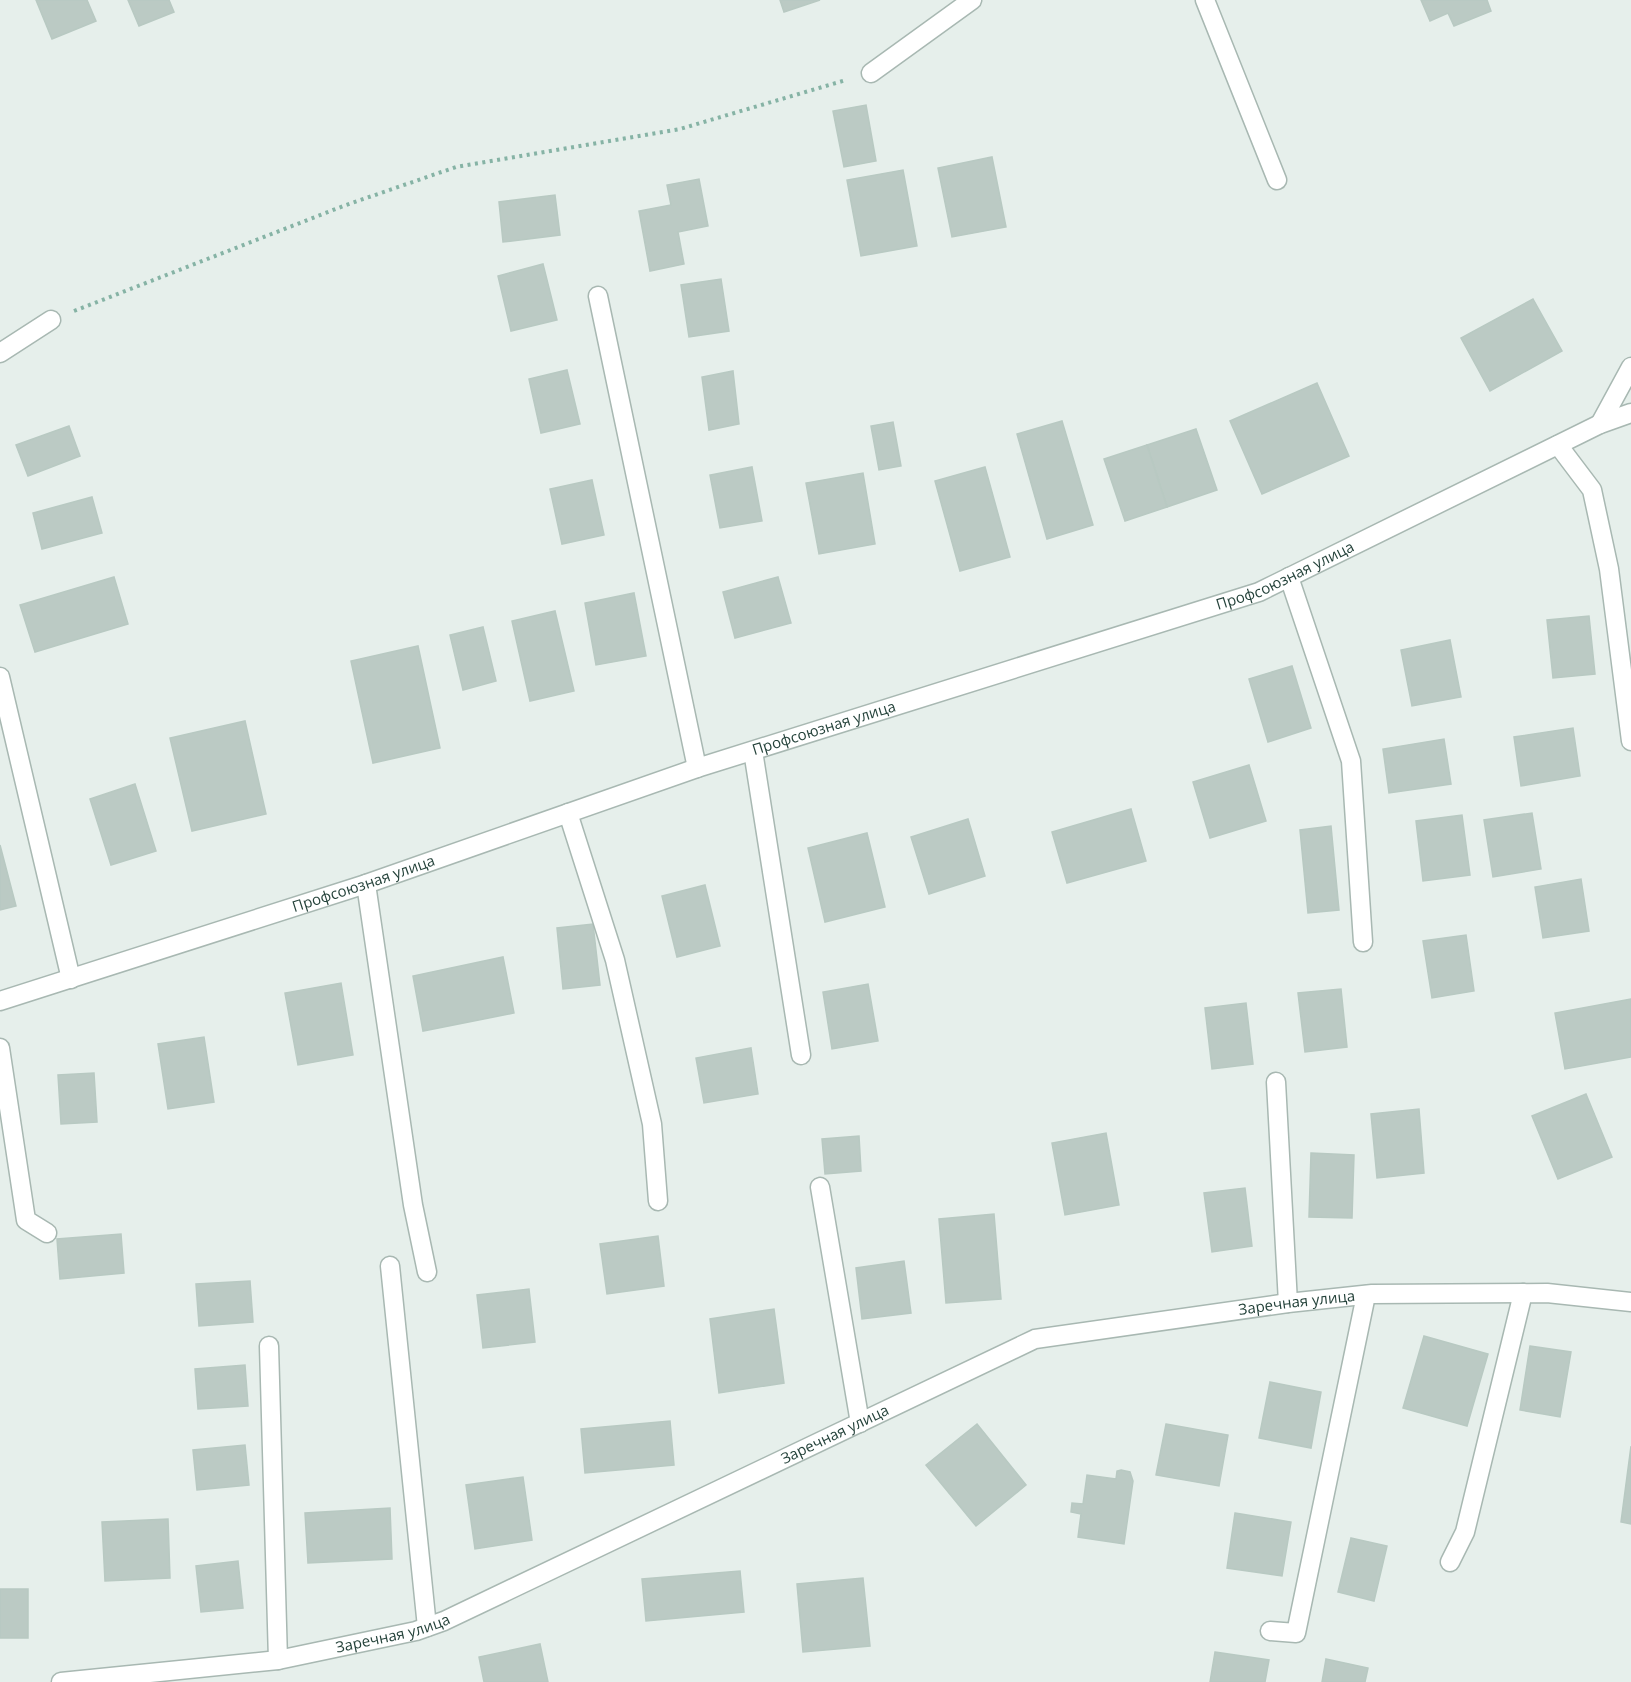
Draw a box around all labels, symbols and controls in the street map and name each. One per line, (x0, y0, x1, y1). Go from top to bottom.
street label: Профсоюзная улица (1213, 536, 1357, 614)
street label: Профсоюзная улица (749, 695, 898, 759)
street label: Профсоюзная улица (289, 850, 437, 916)
street label: Заречная улица (1237, 1285, 1356, 1319)
street label: Заречная улица (777, 1399, 892, 1468)
street label: Заречная улица (334, 1609, 453, 1657)

